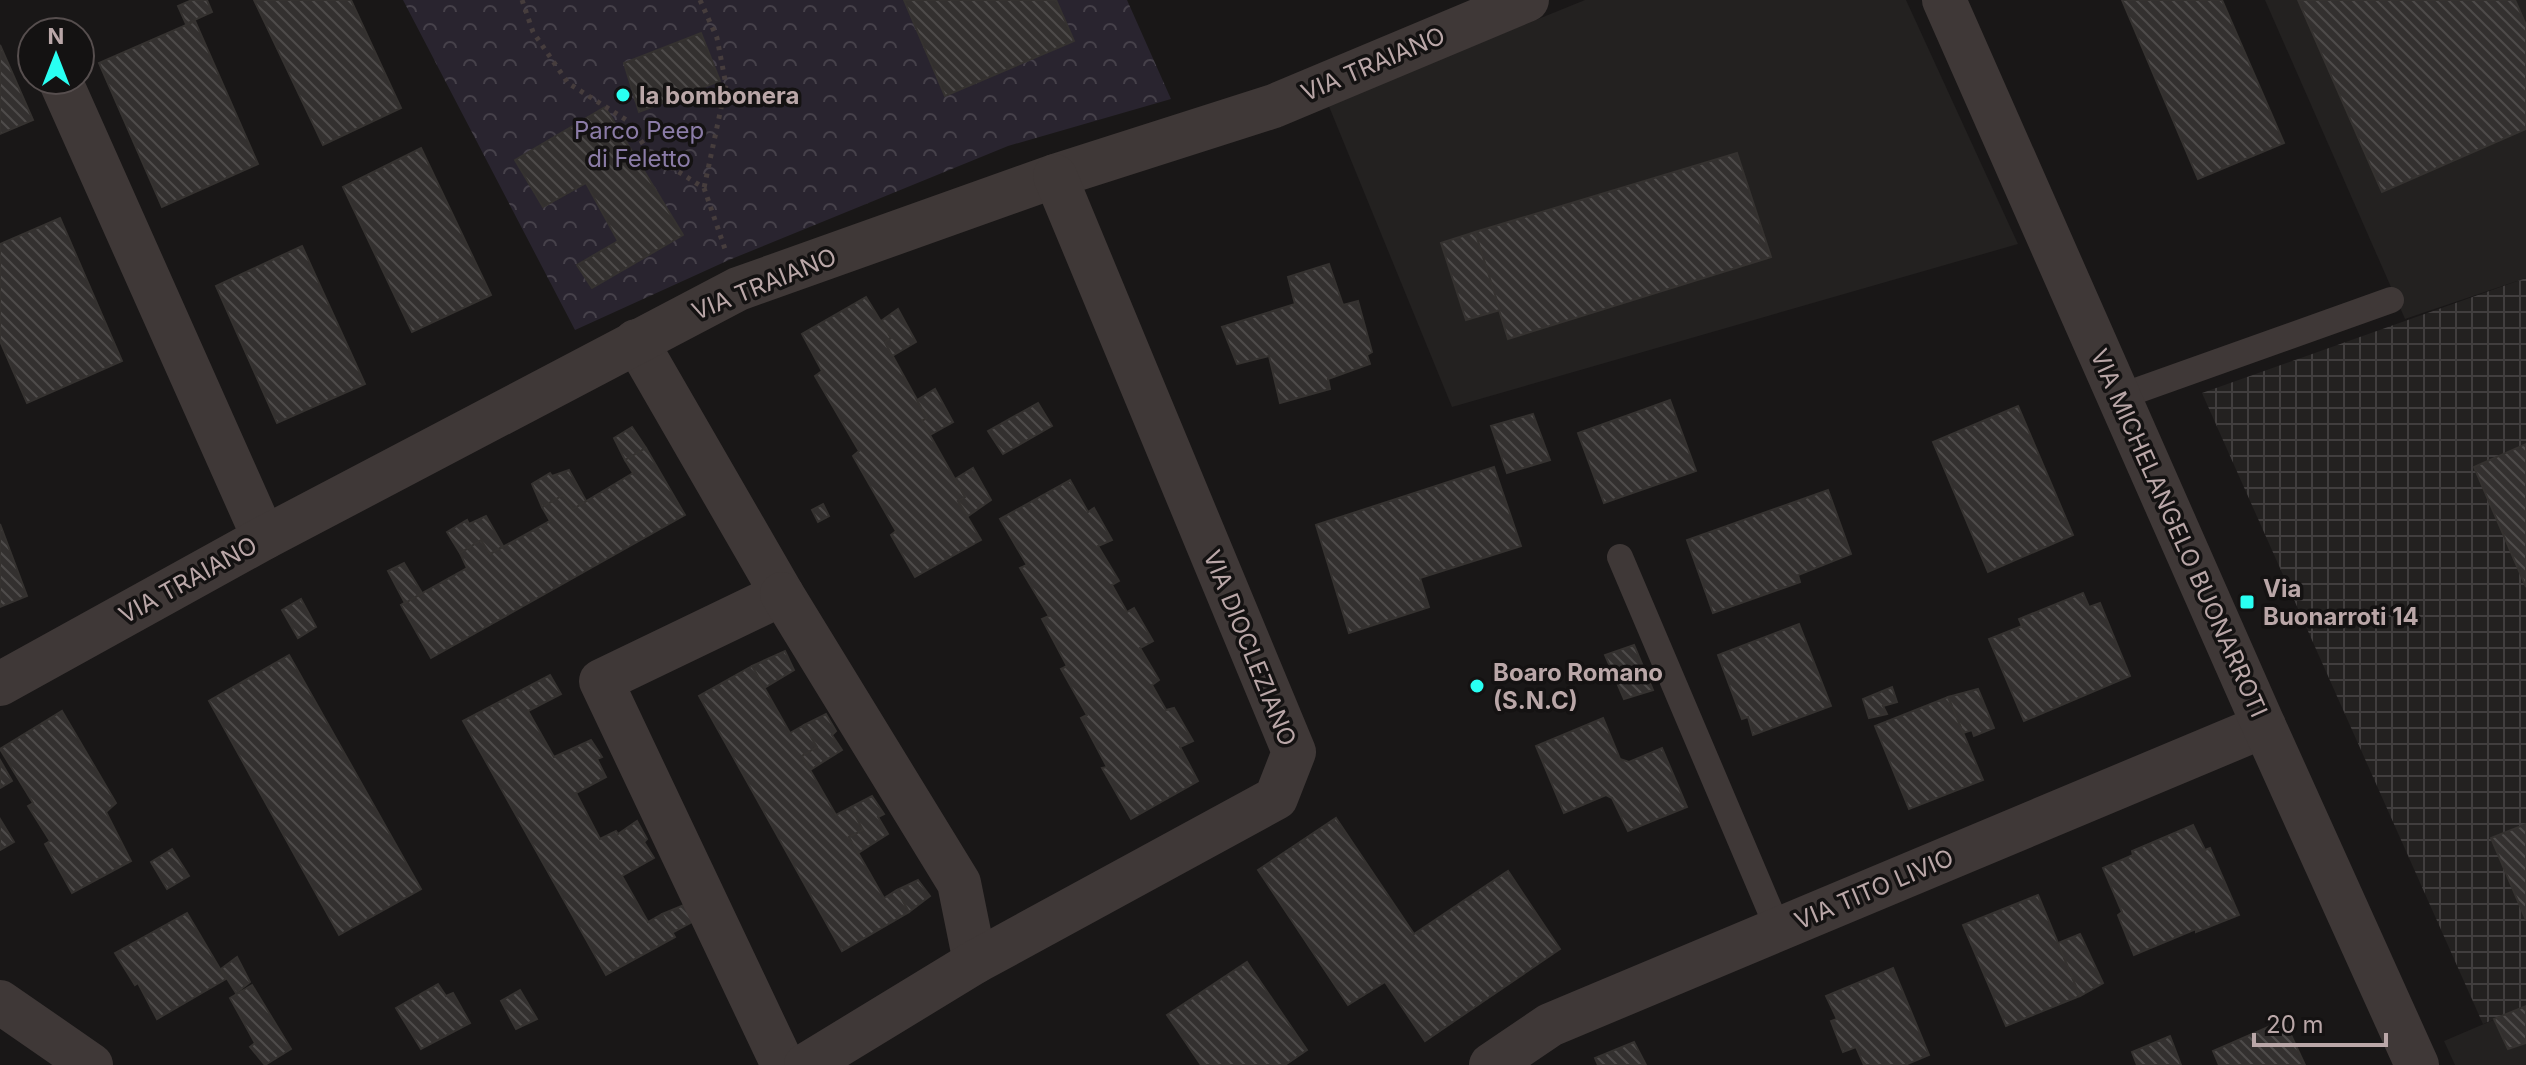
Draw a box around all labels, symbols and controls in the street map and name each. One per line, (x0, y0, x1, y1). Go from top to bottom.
north arrow (16, 16, 96, 96)
street label: VIA TRAIANO (1297, 21, 1449, 107)
text: N (48, 23, 64, 49)
place label: la bombonera (639, 81, 799, 110)
marker: la bombonera (614, 86, 632, 104)
park label: Parco Peep di Feletto (574, 116, 704, 173)
street label: VIA TRAIANO (688, 242, 840, 326)
street label: VIA MICHELANGELO BUONARROTI (2084, 344, 2274, 722)
street label: VIA TRAIANO (114, 530, 262, 630)
street label: VIA DIOCLEZIANO (1198, 546, 1302, 750)
place label: Via Buonarroti 14 (2263, 574, 2419, 631)
marker: Via Buonarroti 14 (2238, 593, 2256, 611)
place label: Boaro Romano (S.N.C) (1493, 658, 1663, 715)
marker: Boaro Romano (S.N.C) (1468, 677, 1486, 695)
street label: VIA TITO LIVIO (1790, 843, 1958, 935)
scale bar (2254, 997, 2386, 1047)
text: 20 m (2266, 1010, 2324, 1039)

